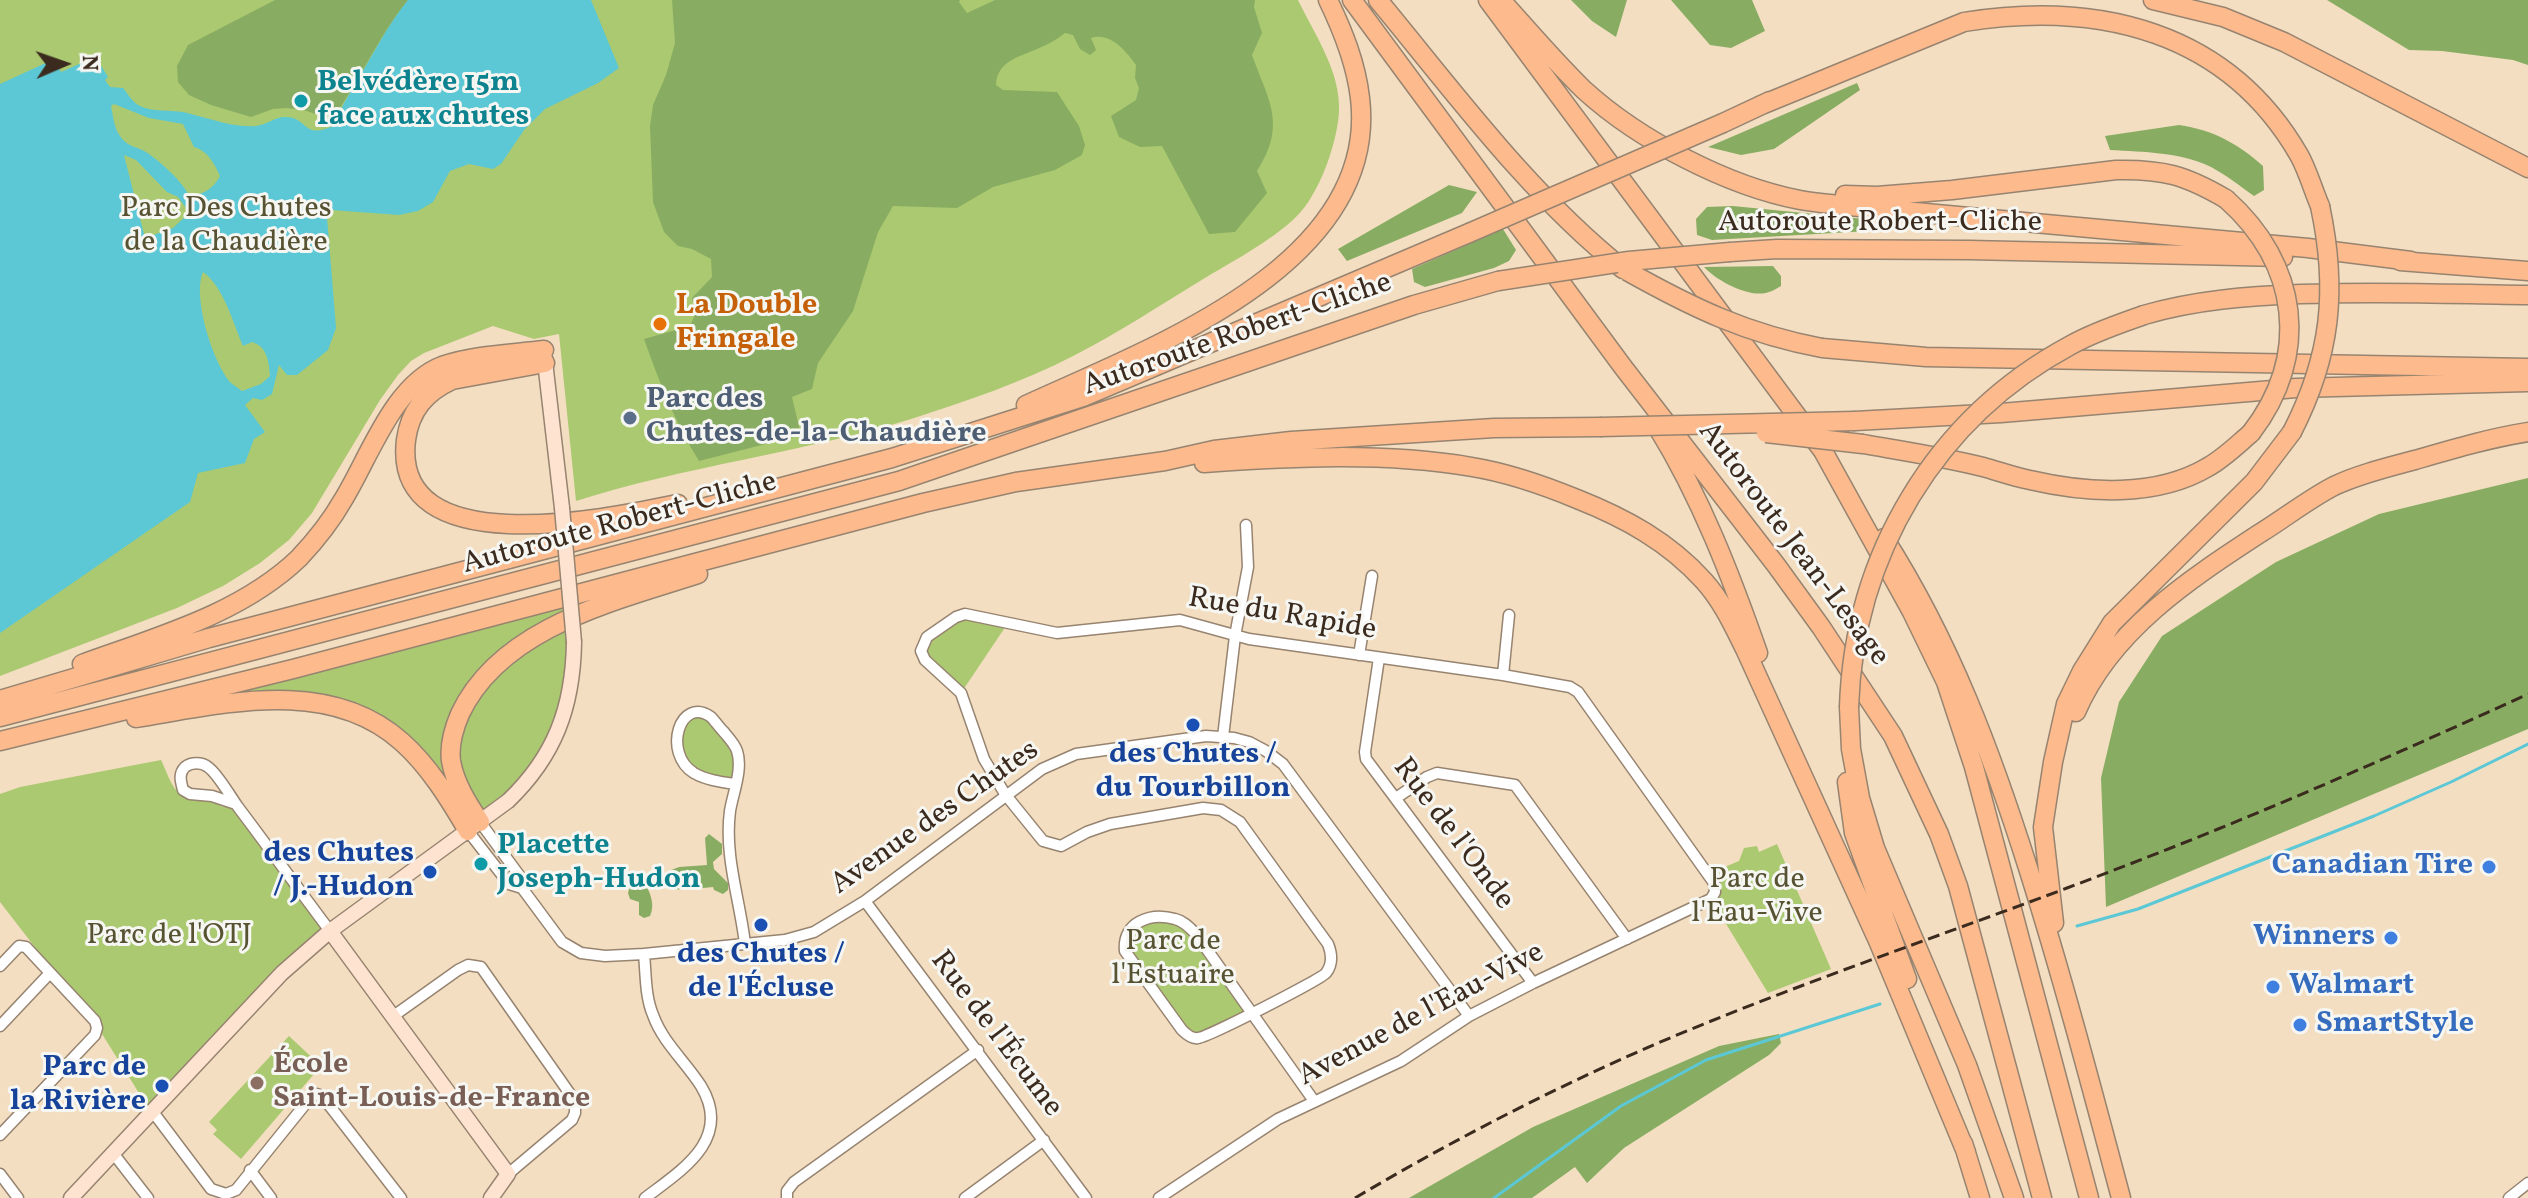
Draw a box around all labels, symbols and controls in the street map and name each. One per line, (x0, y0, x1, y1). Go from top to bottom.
north arrow (24, 24, 104, 104)
text: N (73, 55, 104, 72)
place label: Belvédère 15m face aux chutes (317, 66, 529, 136)
marker: Belvédère 15m face aux chutes (292, 92, 310, 110)
park label: Parc Des Chutes de la Chaudière (121, 192, 331, 262)
street label: Autoroute Robert-Cliche (1718, 206, 2042, 242)
street label: Autoroute Robert-Cliche (1079, 266, 1397, 406)
place label: La Double Fringale (676, 289, 817, 360)
marker: La Double Fringale (651, 315, 669, 333)
place label: Parc des Chutes-de-la-Chaudière (646, 383, 986, 454)
marker: Parc des Chutes-de-la-Chaudière (621, 409, 639, 427)
street label: Autoroute Jean-Lesage (1688, 416, 1896, 674)
street label: Autoroute Robert-Cliche (459, 466, 781, 584)
street label: Rue du Rapide (1185, 582, 1379, 650)
marker: des Chutes / du Tourbillon (1184, 716, 1202, 734)
street label: Avenue des Chutes (825, 734, 1047, 904)
place label: des Chutes / du Tourbillon (1096, 738, 1290, 808)
street label: Rue de l'Onde (1383, 752, 1521, 918)
place label: Placette Joseph-Hudon (497, 829, 701, 900)
place label: des Chutes / J.-Hudon (264, 837, 414, 908)
place label: Canadian Tire (2272, 849, 2473, 885)
marker: Placette Joseph-Hudon (472, 855, 490, 873)
marker: Canadian Tire (2480, 858, 2498, 876)
marker: des Chutes / J.-Hudon (421, 863, 439, 881)
park label: Parc de l'Eau-Vive (1691, 863, 1823, 934)
marker: des Chutes / de l'Écluse (752, 916, 770, 934)
park label: Parc de l'OTJ (86, 919, 252, 955)
place label: Winners (2253, 920, 2375, 956)
park label: Parc de l'Estuaire (1111, 925, 1235, 996)
marker: Winners (2382, 929, 2400, 947)
street label: Avenue de l'Eau-Vive (1293, 936, 1551, 1096)
place label: des Chutes / de l'Écluse (677, 938, 845, 1008)
street label: Rue de l'Écume (921, 945, 1069, 1125)
place label: Walmart (2289, 969, 2414, 1005)
marker: Walmart (2264, 978, 2282, 996)
place label: SmartStyle (2316, 1007, 2474, 1043)
marker: SmartStyle (2291, 1016, 2309, 1034)
place label: École Saint-Louis-de-France (273, 1048, 590, 1118)
place label: Parc de la Rivière (10, 1051, 146, 1122)
marker: École Saint-Louis-de-France (248, 1074, 266, 1092)
marker: Parc de la Rivière (153, 1077, 171, 1095)

